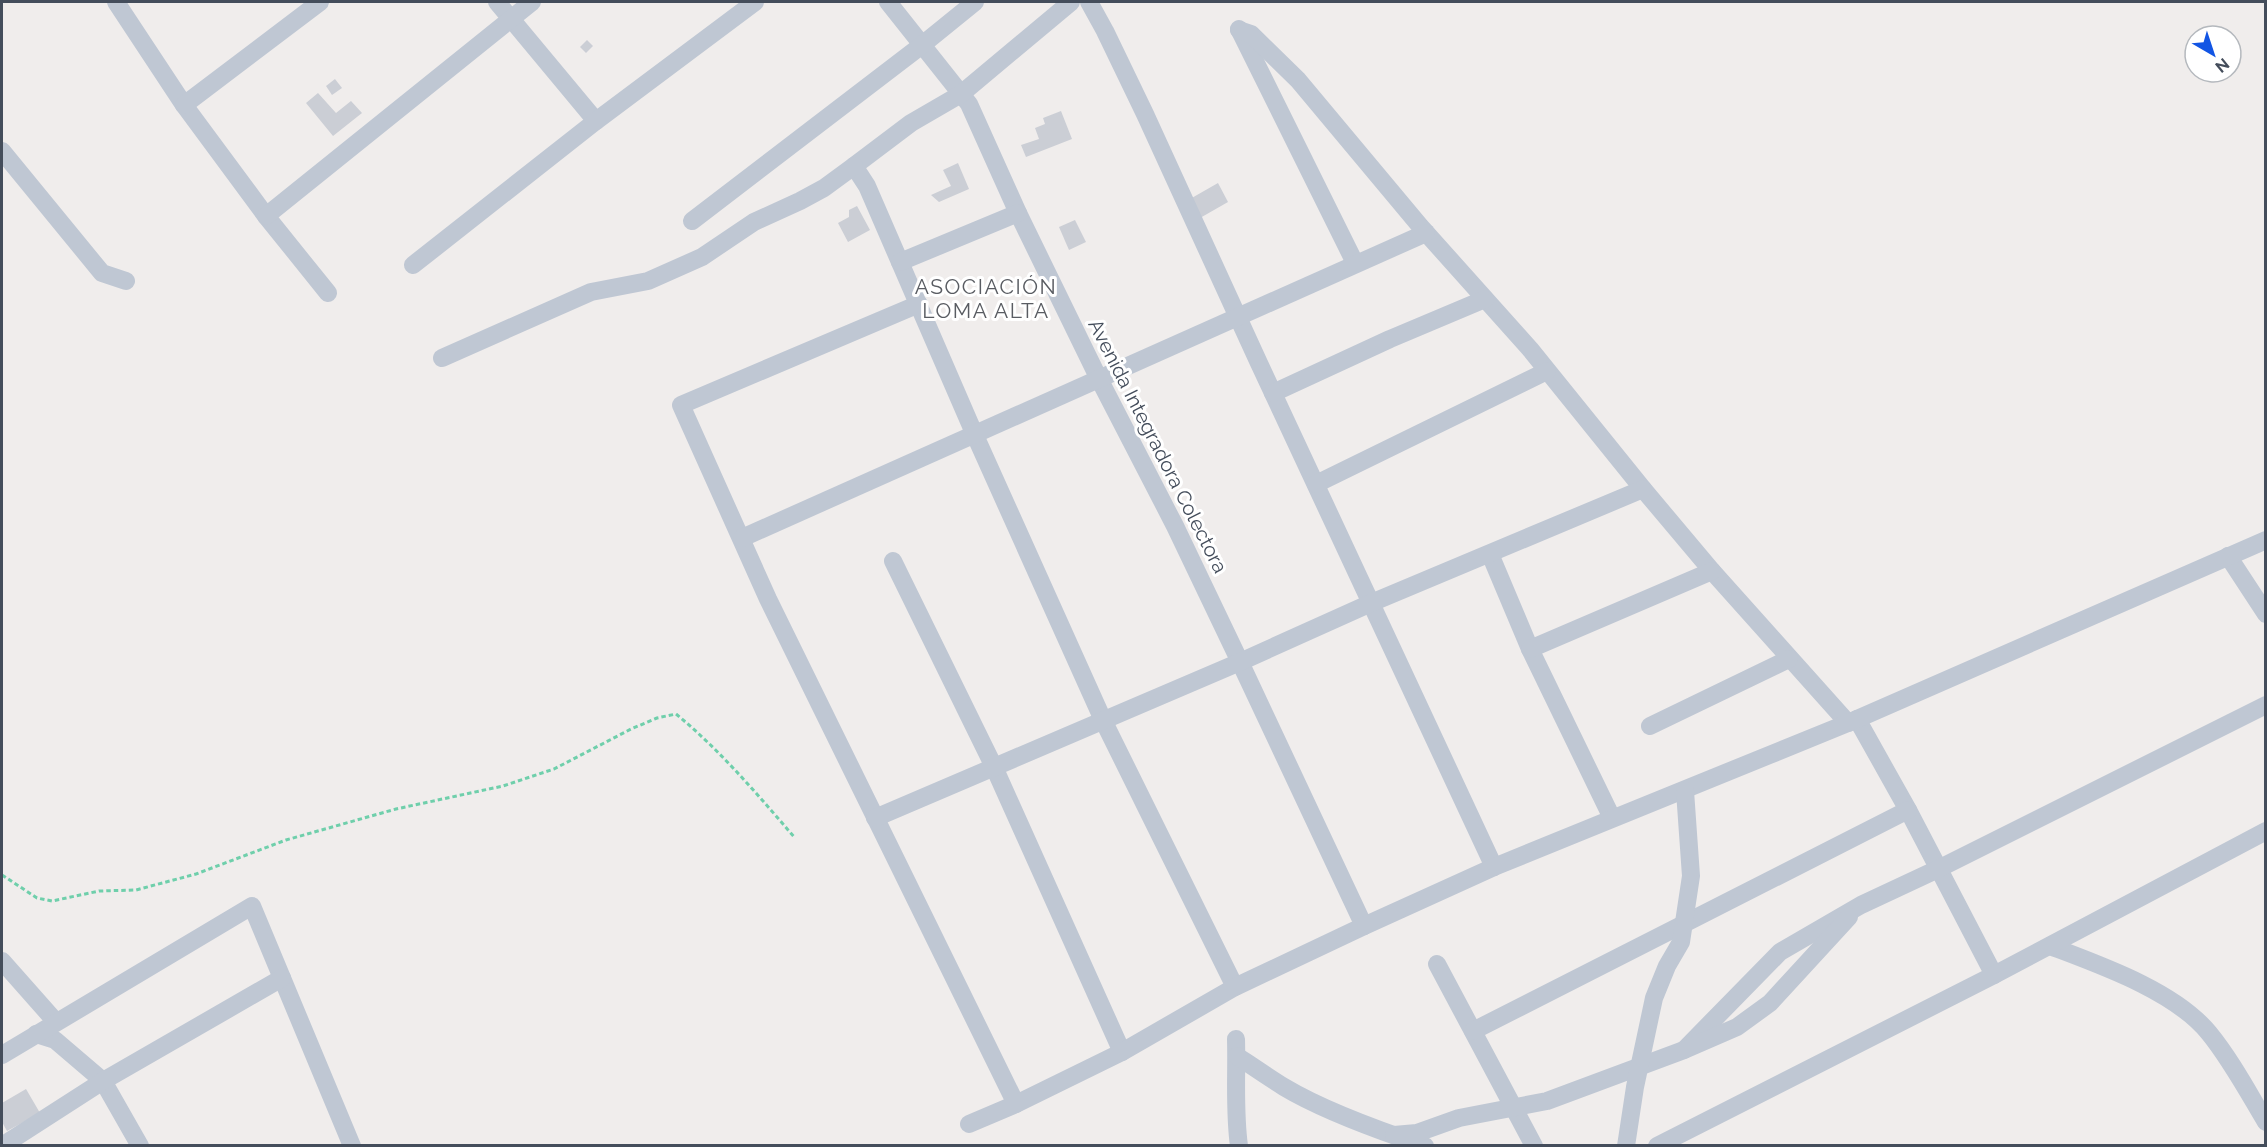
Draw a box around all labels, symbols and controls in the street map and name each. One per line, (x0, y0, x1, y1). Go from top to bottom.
north arrow (2183, 24, 2243, 84)
text: N (2211, 54, 2233, 76)
district label: ASOCIACIÓN LOMA ALTA (915, 274, 1057, 323)
street label: Avenida Integradora Colectora (1083, 315, 1233, 577)

